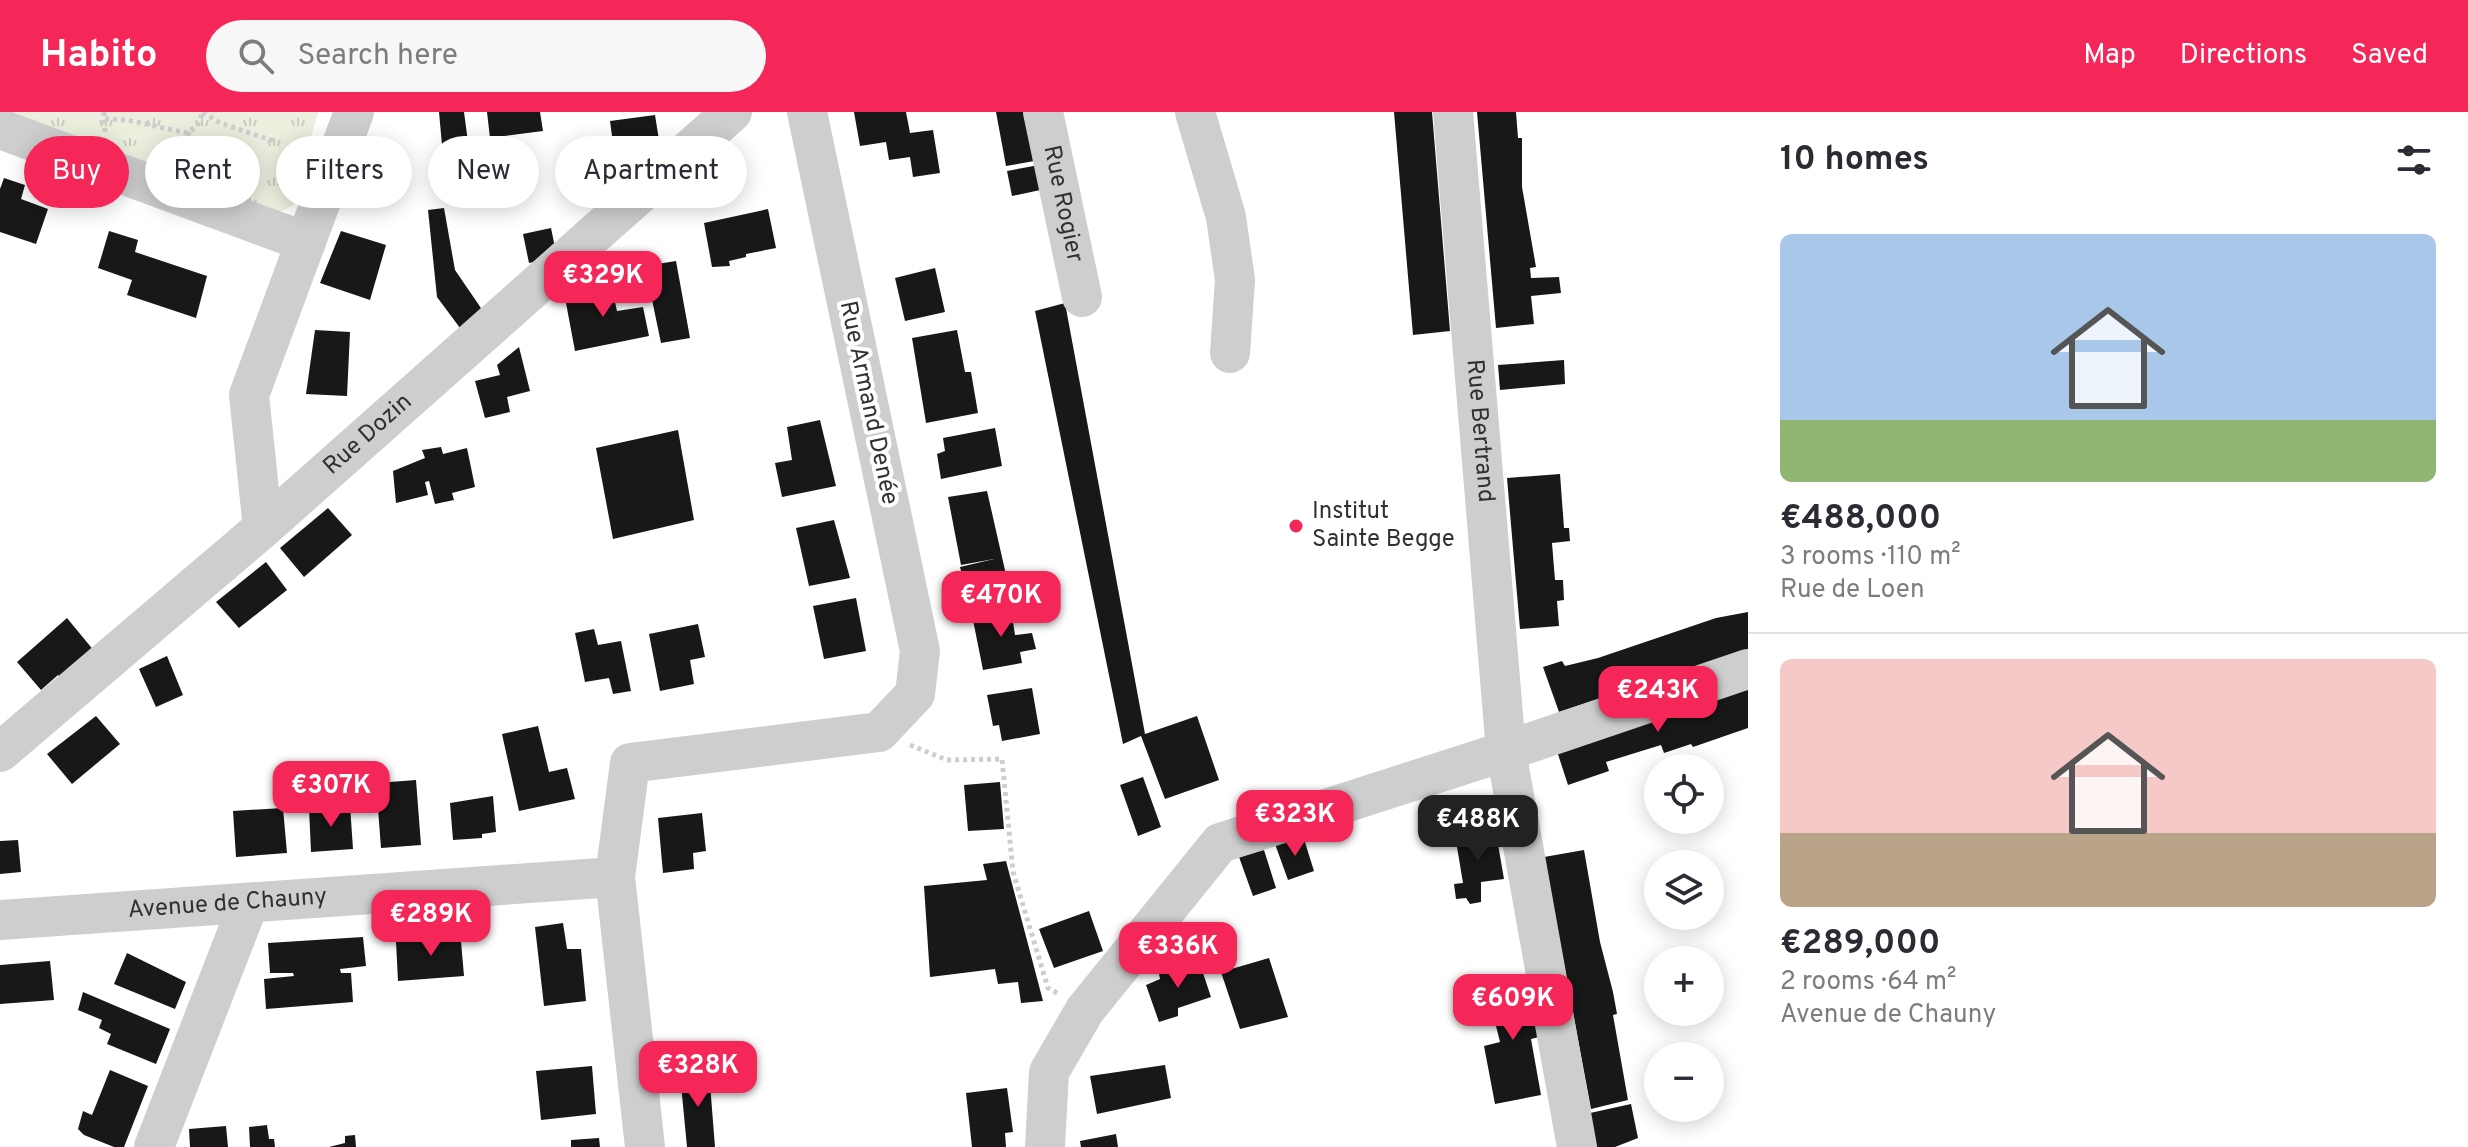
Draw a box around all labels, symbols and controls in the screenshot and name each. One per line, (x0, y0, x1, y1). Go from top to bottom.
search box (206, 20, 766, 92)
text: Habito (40, 32, 158, 81)
icon: search (234, 34, 278, 78)
text: Search here (298, 38, 458, 75)
text: Map (2083, 38, 2136, 74)
text: Directions (2180, 38, 2307, 74)
text: Saved (2351, 38, 2428, 74)
chip: Buy (24, 136, 129, 208)
chip: Rent (145, 136, 260, 208)
chip: Filters (276, 136, 412, 208)
chip: New (428, 136, 539, 208)
chip: Apartment (555, 136, 747, 208)
icon: filters (2392, 138, 2436, 182)
text: 10 homes (1780, 139, 1929, 182)
street label: Rue Rogier (1035, 143, 1089, 265)
pin: €329K (547, 251, 659, 319)
text: €329K (562, 260, 644, 293)
icon: home (2036, 286, 2180, 430)
street label: Rue Armand Denée (832, 298, 904, 508)
street label: Rue Bertrand (1459, 358, 1500, 504)
street label: Rue Dozin (318, 387, 419, 482)
place label: Institut Sainte Begge (1312, 497, 1455, 555)
text: €488,000 (1780, 498, 1941, 541)
marker: Institut Sainte Begge (1287, 517, 1305, 535)
text: 3 rooms · 110 m² (1780, 541, 1961, 574)
pin: €470K (945, 571, 1057, 639)
text: Rue de Loen (1780, 574, 1925, 607)
text: €470K (960, 580, 1042, 613)
pin: €243K (1602, 666, 1714, 734)
text: €243K (1616, 675, 1700, 708)
icon: home (2036, 711, 2180, 855)
map controls (1644, 754, 1724, 1122)
button: locate (1644, 754, 1724, 834)
pin: €307K (275, 761, 387, 829)
text: €307K (291, 770, 371, 803)
pin: €323K (1239, 790, 1351, 858)
pin: €488K (1422, 795, 1534, 863)
text: €323K (1254, 799, 1336, 832)
text: €488K (1436, 804, 1520, 837)
button: layers (1644, 850, 1724, 930)
street label: Avenue de Chauny (127, 882, 328, 926)
pin: €289K (375, 890, 487, 958)
text: €289K (389, 899, 473, 932)
pin: €336K (1122, 922, 1234, 990)
text: €289,000 (1780, 923, 1940, 966)
text: €336K (1137, 931, 1219, 964)
button: + (1644, 946, 1724, 1026)
text: 2 rooms · 64 m² (1780, 966, 1956, 999)
pin: €609K (1457, 974, 1569, 1042)
text: €609K (1471, 983, 1555, 1016)
text: Avenue de Chauny (1780, 999, 1996, 1032)
pin: €328K (642, 1041, 754, 1109)
button: − (1644, 1042, 1724, 1122)
text: €328K (657, 1050, 739, 1083)

